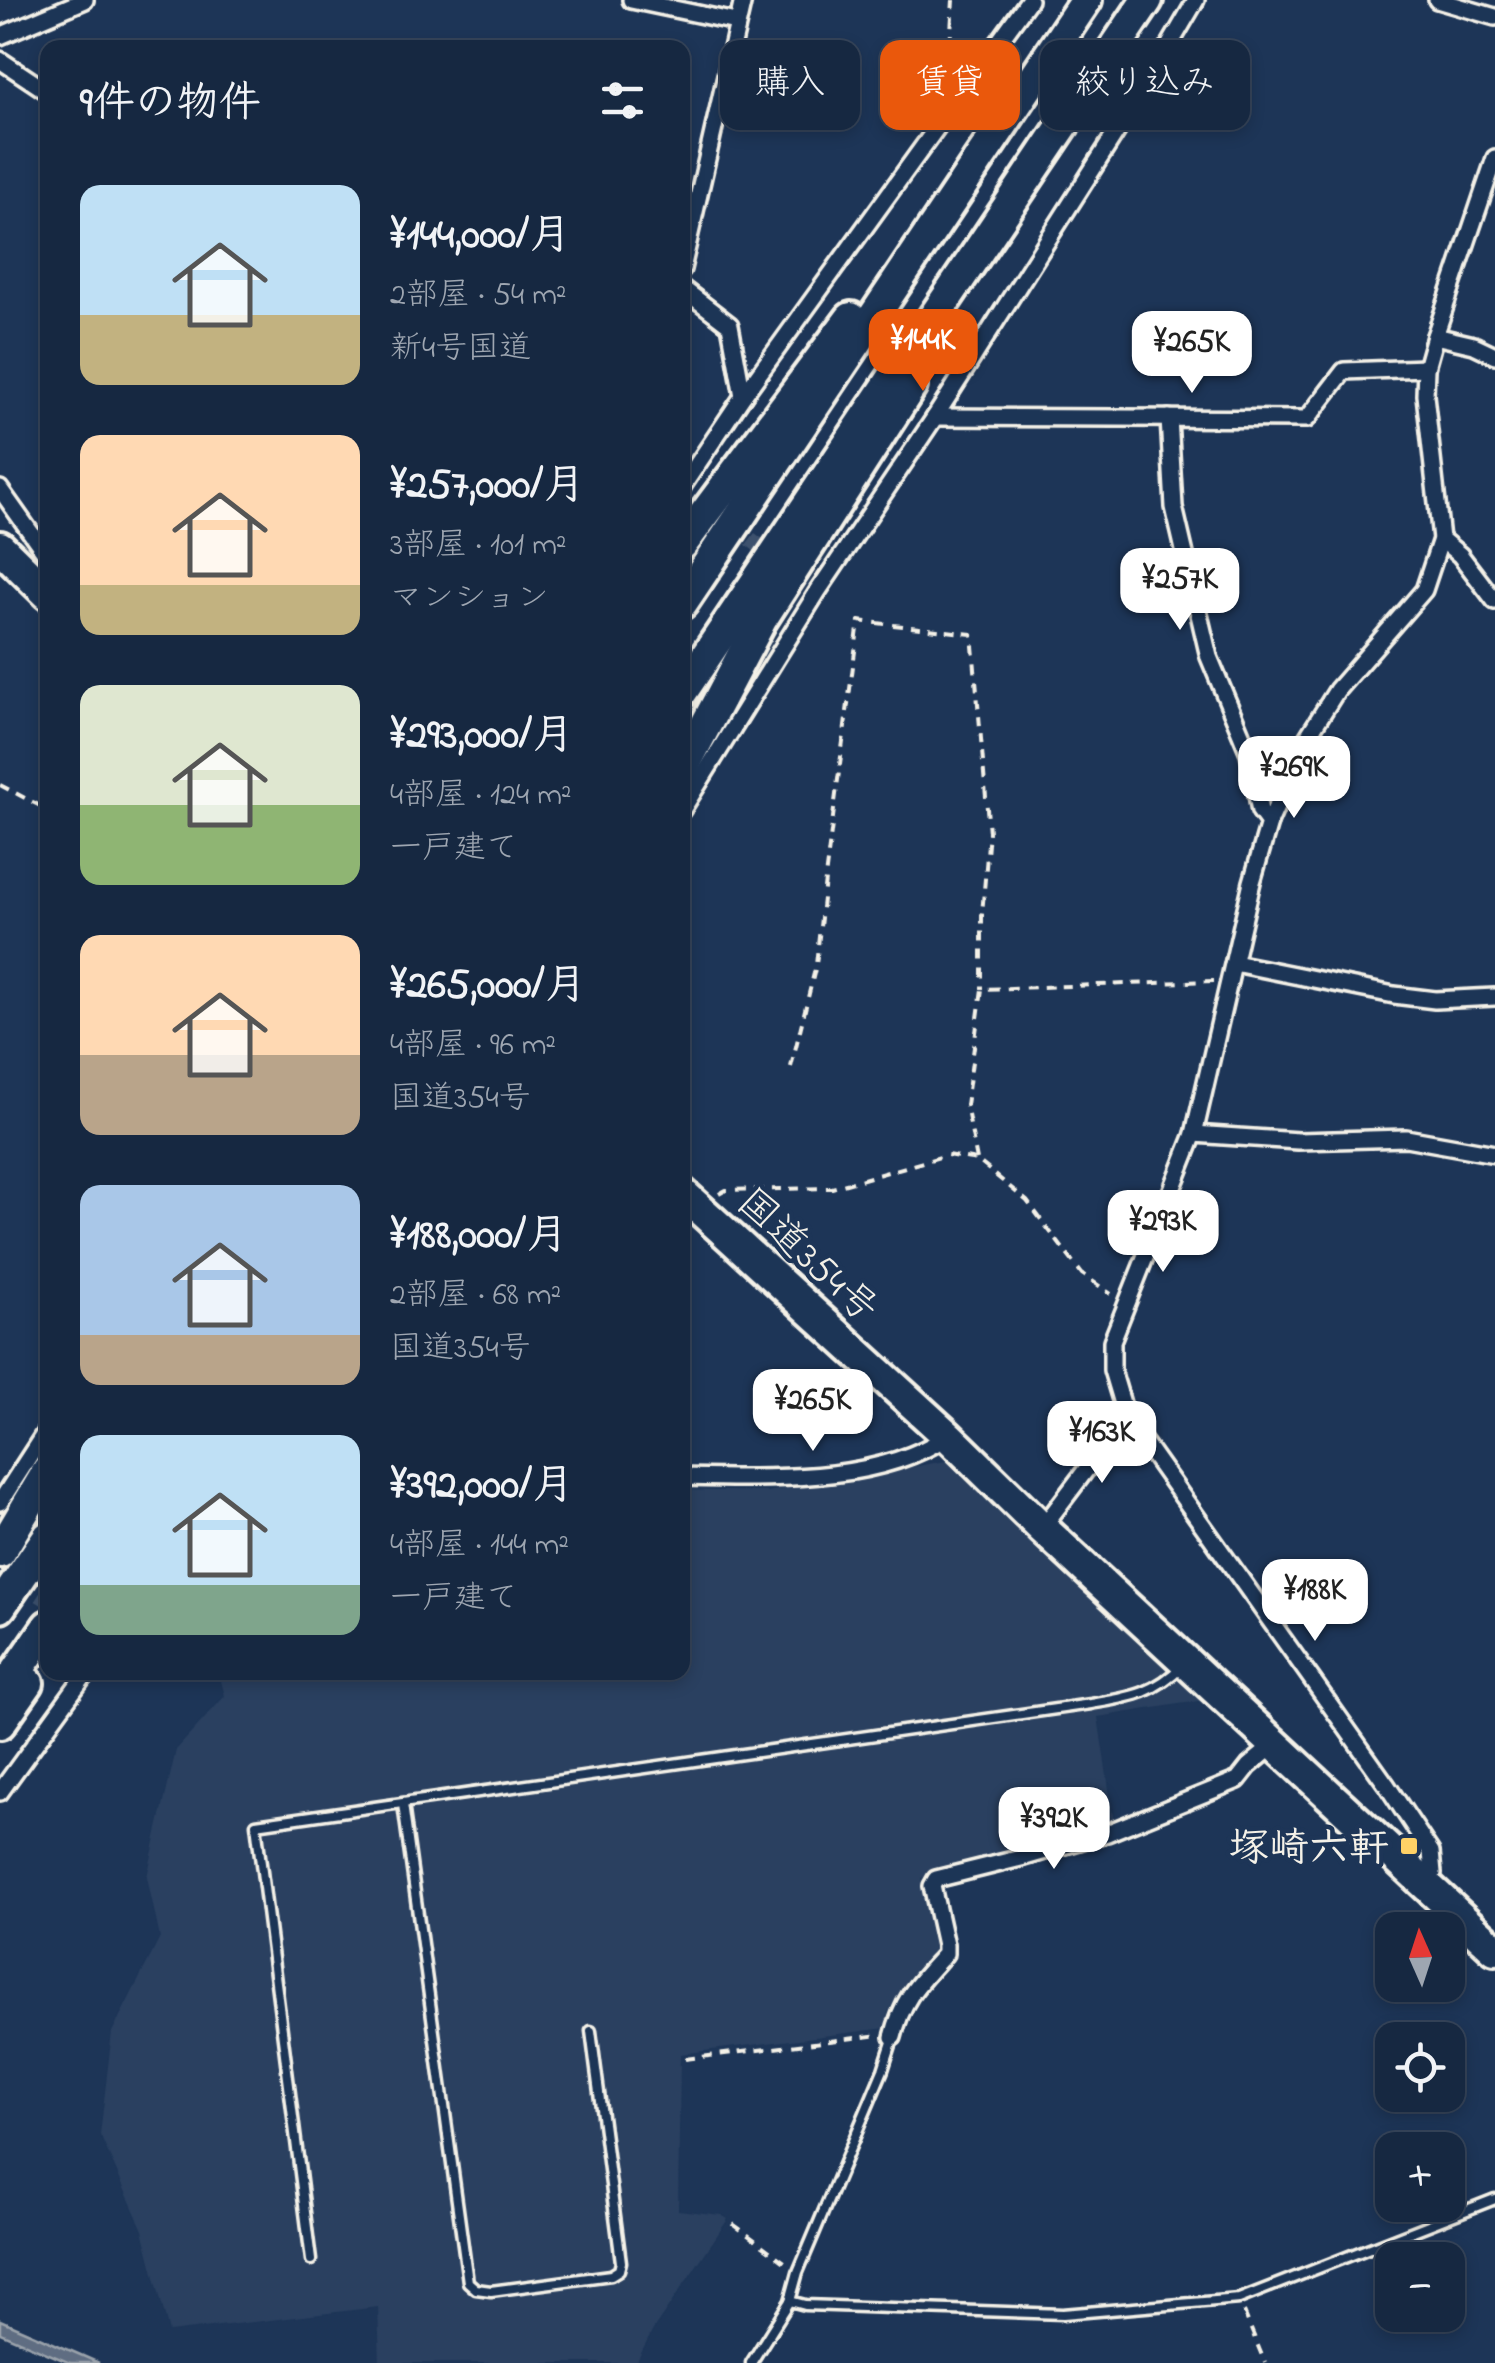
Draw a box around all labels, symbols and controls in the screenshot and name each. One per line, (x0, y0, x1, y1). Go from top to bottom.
chip: 購入 (720, 40, 860, 130)
chip: 賃貸 (880, 40, 1020, 130)
chip: 絞り込み (1040, 40, 1250, 130)
icon: filters (595, 73, 650, 128)
text: 9件の物件 (80, 74, 261, 135)
text: ¥144,000/月 (390, 206, 571, 267)
icon: home (160, 225, 280, 345)
text: 2部屋 · 54 m² (390, 273, 567, 320)
pin: ¥144K (853, 309, 993, 394)
pin: ¥265K (1122, 311, 1262, 396)
text: ¥144K (891, 318, 955, 365)
text: ¥265K (1154, 320, 1230, 367)
text: 新4号国道 (390, 326, 531, 373)
text: ¥257,000/月 (390, 456, 585, 517)
icon: home (160, 475, 280, 595)
text: 3部屋 · 101 m² (390, 523, 567, 570)
pin: ¥257K (1110, 548, 1250, 633)
text: ¥257K (1142, 557, 1218, 604)
text: マンション (390, 576, 549, 623)
text: ¥293,000/月 (390, 706, 574, 767)
icon: home (160, 725, 280, 845)
pin: ¥269K (1224, 736, 1364, 821)
text: ¥269K (1260, 745, 1328, 792)
text: 4部屋 · 124 m² (390, 773, 572, 820)
text: 一戸建て (390, 826, 518, 873)
text: ¥265,000/月 (390, 956, 586, 1017)
icon: home (160, 975, 280, 1095)
text: 4部屋 · 96 m² (390, 1023, 556, 1070)
text: 国道354号 (390, 1076, 531, 1123)
street label: 国道354号 (721, 1176, 890, 1339)
pin: ¥293K (1093, 1190, 1233, 1275)
text: ¥293K (1130, 1199, 1196, 1246)
text: ¥188,000/月 (390, 1206, 568, 1267)
icon: home (160, 1225, 280, 1345)
text: 2部屋 · 68 m² (390, 1273, 561, 1320)
text: 国道354号 (390, 1326, 531, 1373)
pin: ¥265K (743, 1369, 883, 1454)
text: ¥265K (775, 1378, 851, 1425)
pin: ¥163K (1032, 1401, 1172, 1486)
text: ¥163K (1069, 1410, 1135, 1457)
text: ¥392,000/月 (390, 1456, 574, 1517)
icon: home (160, 1475, 280, 1595)
text: 4部屋 · 144 m² (390, 1523, 569, 1570)
pin: ¥188K (1245, 1559, 1385, 1644)
text: ¥188K (1284, 1568, 1346, 1615)
text: 一戸建て (390, 1576, 518, 1623)
pin: ¥392K (984, 1787, 1124, 1872)
text: ¥392K (1021, 1796, 1087, 1843)
place label: 塚崎六軒 (1229, 1821, 1389, 1880)
marker: 塚崎六軒 (1398, 1835, 1420, 1857)
north arrow (1375, 1912, 1465, 2002)
map controls (1375, 1912, 1465, 2332)
button: locate (1375, 2022, 1465, 2112)
button: + (1375, 2132, 1465, 2222)
button: − (1375, 2242, 1465, 2332)

